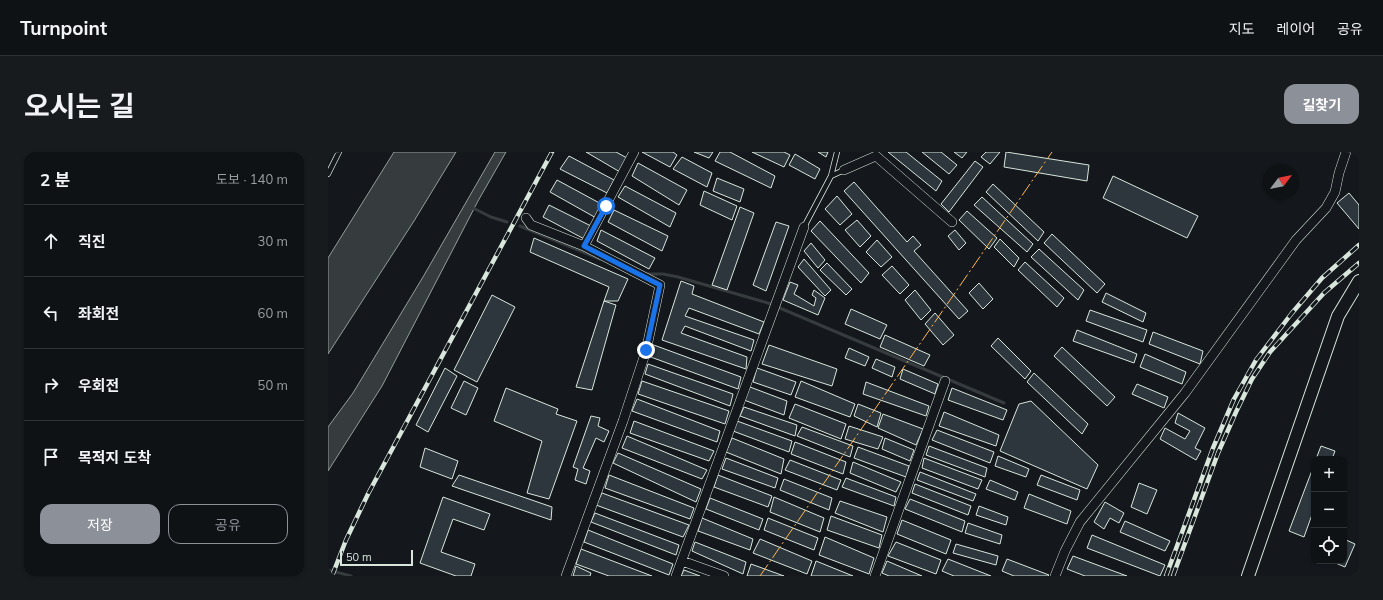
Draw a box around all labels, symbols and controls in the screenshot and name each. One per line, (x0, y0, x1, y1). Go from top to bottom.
text: Turnpoint (20, 16, 107, 40)
text: 지도 (1229, 20, 1255, 38)
text: 레이어 (1277, 20, 1315, 38)
text: 공유 (1337, 20, 1363, 38)
button: 길찾기 (1284, 84, 1359, 124)
text: 오시는 길 (24, 88, 135, 123)
north arrow (1263, 164, 1299, 200)
text: 2 분 (40, 169, 71, 190)
text: 도보 · 140 m (216, 171, 288, 187)
route start (597, 197, 615, 215)
icon: ahead (40, 230, 62, 252)
text: 직진 (78, 232, 106, 251)
text: 30 m (258, 233, 288, 249)
icon: left (40, 302, 62, 324)
text: 좌회전 (78, 304, 119, 323)
text: 60 m (258, 305, 288, 321)
route end (637, 341, 655, 359)
icon: right (40, 374, 62, 396)
text: 우회전 (78, 376, 119, 395)
text: 50 m (258, 377, 288, 393)
icon: arrive (40, 446, 62, 468)
text: 목적지 도착 (78, 448, 151, 467)
map controls (1311, 456, 1347, 564)
button: + (1311, 456, 1347, 492)
button: − (1311, 492, 1347, 528)
button: 저장 (40, 504, 160, 544)
button: 공유 (168, 504, 288, 544)
button: locate (1311, 528, 1347, 564)
scale bar (340, 548, 413, 567)
text: 50 m (346, 550, 372, 564)

